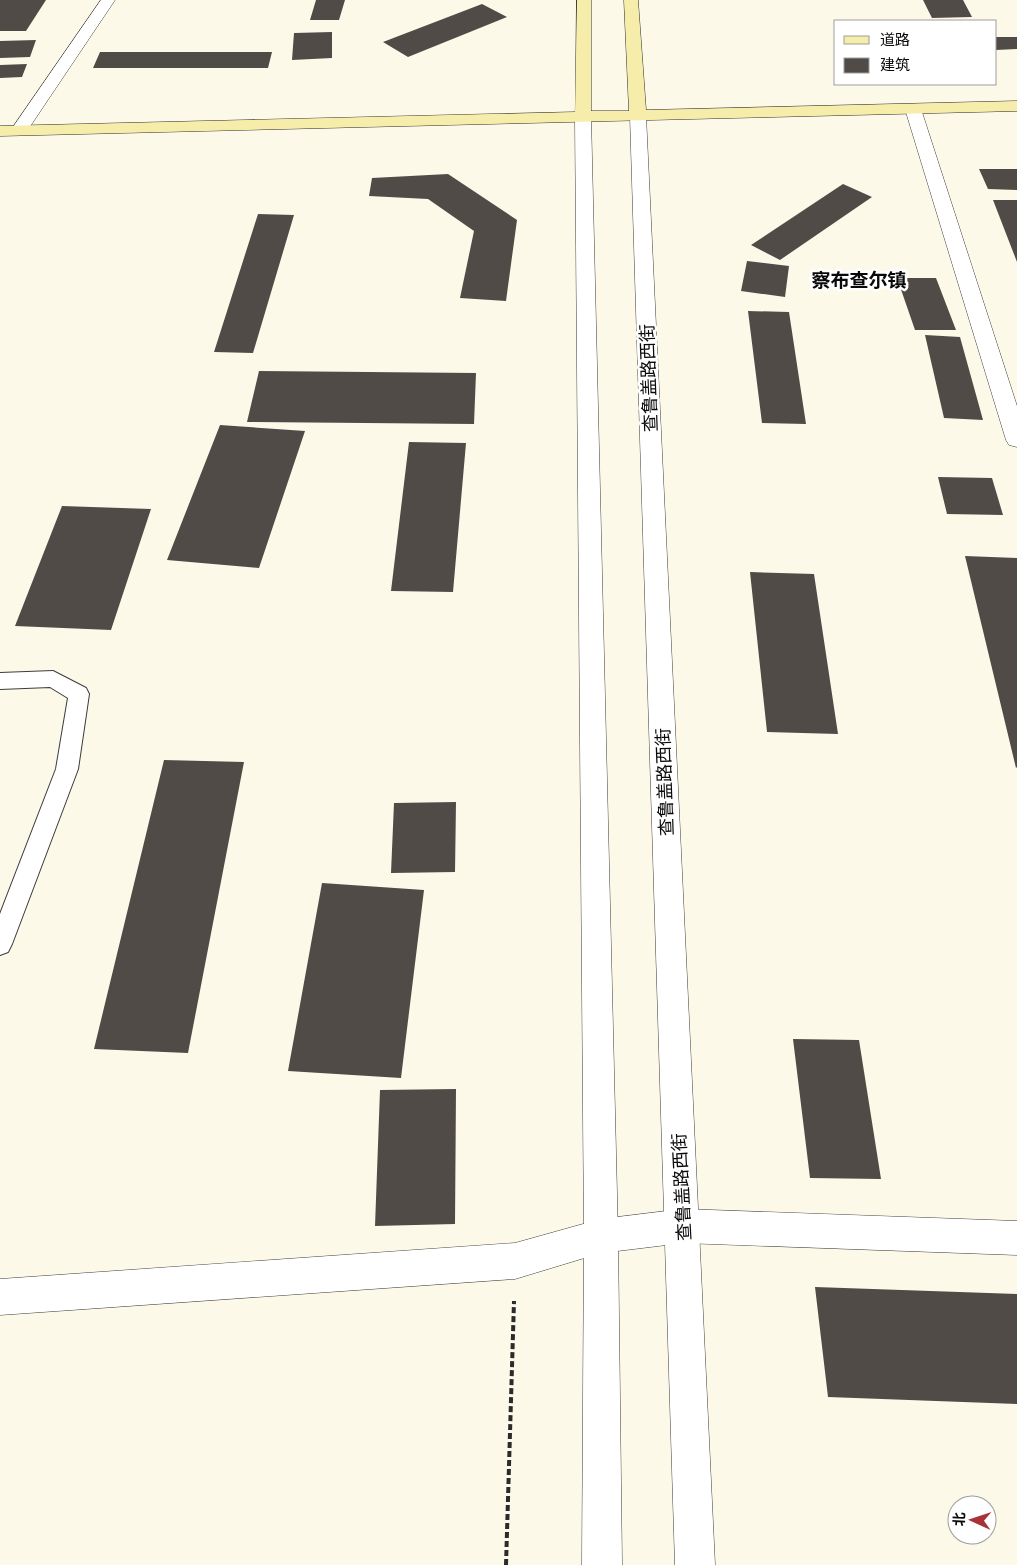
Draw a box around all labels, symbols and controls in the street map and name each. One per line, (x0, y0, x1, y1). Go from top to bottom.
legend (834, 20, 997, 85)
text: 道路 (880, 29, 910, 49)
text: 建筑 (880, 54, 910, 74)
district label: 察布查尔镇 (811, 266, 907, 292)
street label: 查鲁盖路西街 (634, 324, 662, 432)
street label: 查鲁盖路西街 (650, 728, 678, 836)
street label: 查鲁盖路西街 (666, 1132, 696, 1242)
north arrow (947, 1495, 997, 1545)
text: 北 (949, 1512, 968, 1527)

